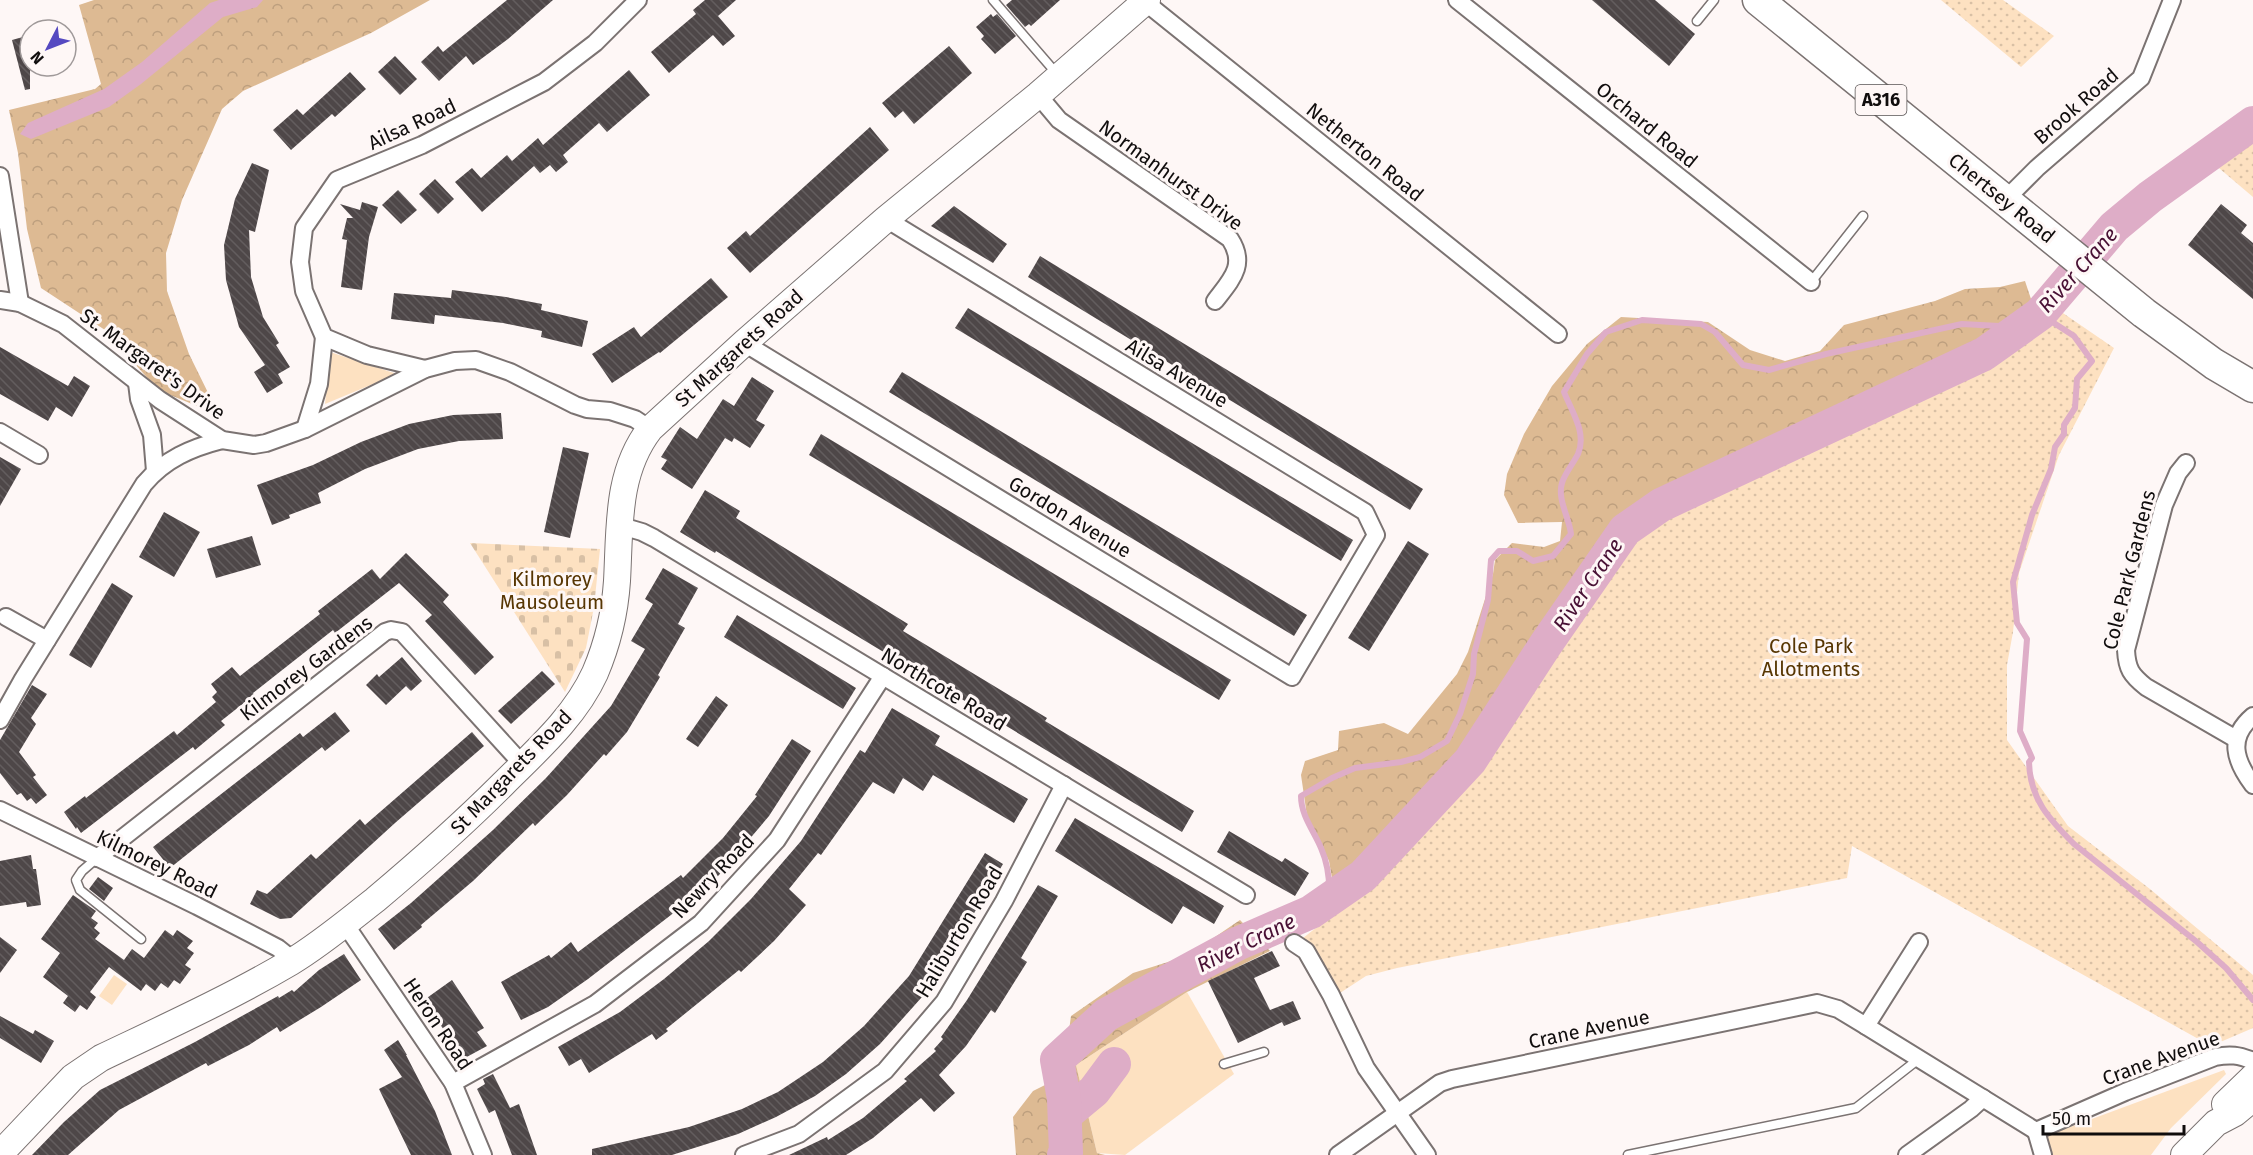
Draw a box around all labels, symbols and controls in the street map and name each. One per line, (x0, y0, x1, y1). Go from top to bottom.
north arrow (18, 18, 78, 78)
text: N (27, 47, 48, 68)
street label: Brook Road (2029, 63, 2123, 149)
street label: Orchard Road (1591, 77, 1703, 173)
road number: A316 (1856, 85, 1906, 115)
street label: Ailsa Road (364, 93, 460, 155)
street label: Netherton Road (1302, 97, 1428, 207)
street label: Normanhurst Drive (1094, 115, 1248, 235)
street label: Chertsey Road (1944, 148, 2060, 248)
water label: River Crane (2033, 222, 2123, 318)
street label: St Margarets Road (670, 284, 808, 412)
street label: St. Margaret's Drive (76, 303, 230, 425)
street label: Ailsa Avenue (1122, 333, 1232, 413)
street label: Gordon Avenue (1004, 471, 1136, 563)
street label: Cole Park Gardens (2098, 488, 2160, 652)
water label: River Crane (1547, 533, 1629, 636)
park label: Kilmorey Mausoleum (500, 567, 604, 614)
street label: Kilmorey Gardens (235, 610, 377, 726)
park label: Cole Park Allotments (1762, 634, 1860, 681)
street label: Northcote Road (877, 642, 1011, 736)
street label: St Margarets Road (445, 705, 577, 839)
street label: Kilmorey Road (93, 824, 221, 904)
street label: Newry Road (667, 829, 759, 923)
street label: Haliburton Road (910, 862, 1008, 1002)
water label: River Crane (1192, 908, 1300, 978)
street label: Heron Road (398, 973, 478, 1075)
street label: Crane Avenue (1526, 1004, 1652, 1054)
street label: Crane Avenue (2099, 1026, 2223, 1090)
scale bar (2043, 1098, 2184, 1136)
text: 50 m (2052, 1108, 2091, 1130)

